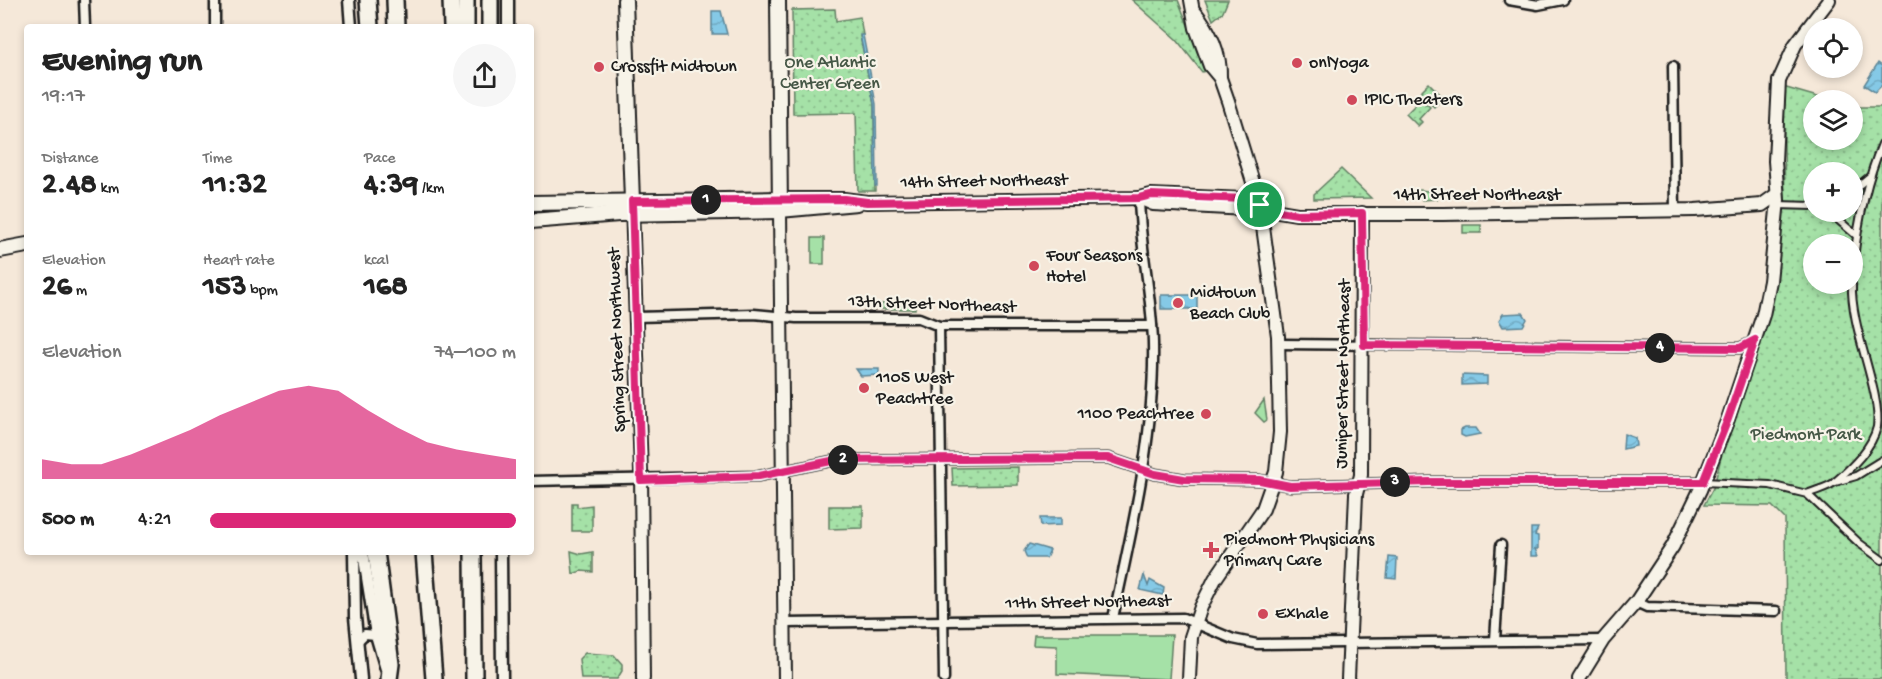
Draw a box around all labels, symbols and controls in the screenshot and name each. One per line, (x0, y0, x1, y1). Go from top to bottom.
map controls (1803, 18, 1863, 294)
button: locate (1803, 18, 1863, 78)
text: Evening run (42, 44, 202, 82)
button: share (453, 44, 516, 107)
park label: One Atlantic Center Green (780, 53, 880, 95)
place label: onlYoga (1309, 53, 1370, 74)
marker: onlYoga (1290, 56, 1304, 70)
place label: Crossfit Midtown (611, 57, 737, 78)
marker: Crossfit Midtown (592, 60, 606, 74)
text: 19:17 (42, 86, 85, 109)
place label: IPIC Theaters (1364, 90, 1463, 111)
button: layers (1803, 90, 1863, 150)
marker: IPIC Theaters (1345, 93, 1359, 107)
text: Distance (42, 150, 99, 169)
text: Time (203, 150, 232, 169)
text: Pace (364, 150, 395, 169)
button: + (1803, 162, 1863, 222)
text: 2.48 (42, 169, 97, 204)
text: 11:32 (203, 169, 267, 204)
text: 4:39 (364, 169, 418, 204)
street label: 14th Street Northeast (899, 170, 1069, 194)
pin (1234, 179, 1285, 230)
text: km (97, 180, 119, 199)
text: /km (418, 180, 444, 199)
pin: 1 (691, 185, 721, 215)
street label: 14th Street Northeast (1392, 185, 1562, 206)
icon: arrive (1243, 188, 1276, 221)
text: 1 (703, 190, 709, 209)
button: − (1803, 234, 1863, 294)
street label: Spring Street Northwest (604, 246, 632, 433)
place label: Four Seasons Hotel (1045, 246, 1144, 288)
text: Elevation (42, 252, 106, 271)
text: Heart rate (203, 252, 275, 271)
text: kcal (364, 252, 389, 271)
marker: Four Seasons Hotel (1027, 259, 1041, 273)
text: 26 (42, 271, 72, 306)
text: 153 (203, 271, 246, 306)
text: 168 (364, 271, 408, 306)
street label: Juniper Street Northeast (1332, 278, 1356, 469)
text: m (72, 282, 87, 301)
text: bpm (246, 282, 278, 301)
place label: Midtown Beach Club (1189, 283, 1271, 325)
street label: 13th Street Northeast (847, 292, 1018, 318)
marker: Midtown Beach Club (1171, 296, 1185, 310)
pin: 4 (1645, 333, 1675, 363)
text: 4 (1656, 338, 1664, 357)
text: Elevation (42, 342, 122, 365)
text: 74–100 m (434, 342, 516, 365)
place label: 1105 West Peachtree (875, 368, 955, 410)
marker: 1105 West Peachtree (857, 381, 871, 395)
place label: 1100 Peachtree (1076, 404, 1195, 425)
marker: 1100 Peachtree (1199, 407, 1213, 421)
park label: Piedmont Park (1750, 425, 1863, 446)
pin: 2 (828, 445, 858, 475)
text: 2 (839, 450, 847, 469)
pin: 3 (1380, 467, 1410, 497)
text: 3 (1391, 472, 1399, 491)
text: 500 m (42, 509, 94, 532)
text: 4:21 (138, 509, 172, 532)
place label: Piedmont Physicians Primary Care (1223, 530, 1376, 572)
marker: Piedmont Physicians Primary Care (1202, 541, 1220, 559)
street label: 11th Street Northeast (1004, 591, 1173, 615)
place label: Exhale (1275, 604, 1329, 625)
marker: Exhale (1256, 607, 1270, 621)

